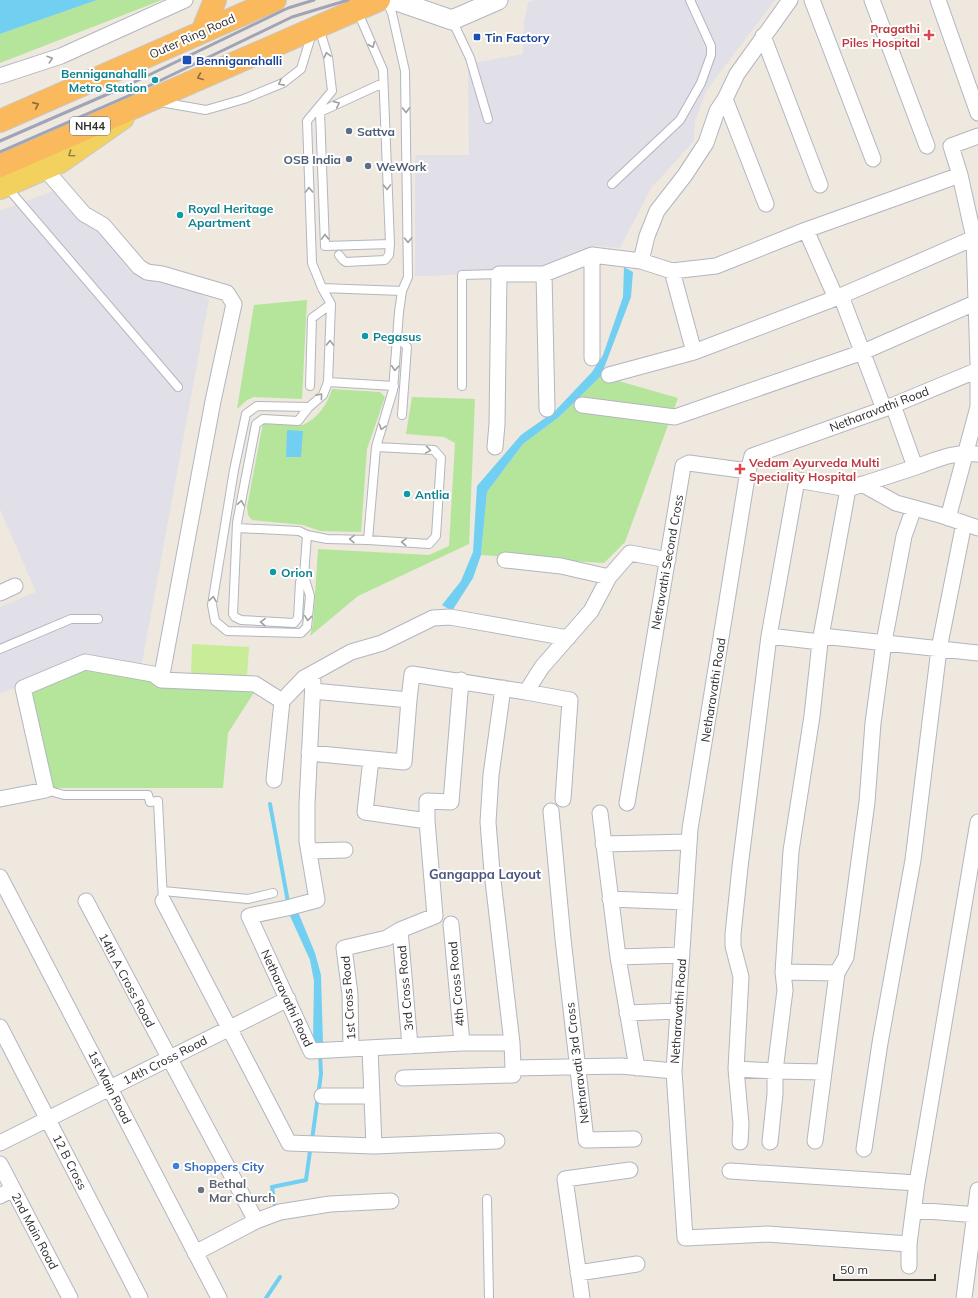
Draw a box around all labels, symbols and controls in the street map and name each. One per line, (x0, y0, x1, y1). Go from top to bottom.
street label: Outer Ring Road (147, 10, 237, 62)
place label: Pragathi Piles Hospital (842, 21, 920, 50)
marker: Pragathi Piles Hospital (923, 29, 935, 41)
place label: Tin Factory (485, 30, 550, 45)
marker: Tin Factory (472, 32, 482, 42)
one-way arrow (368, 42, 376, 49)
one-way arrow (323, 52, 332, 59)
place label: Benniganahalli (196, 53, 282, 68)
marker: Benniganahalli (181, 54, 193, 66)
one-way arrow (47, 56, 54, 64)
place label: Benniganahalli Metro Station (61, 66, 147, 95)
one-way arrow (197, 73, 204, 81)
marker: Benniganahalli Metro Station (150, 75, 160, 85)
one-way arrow (278, 79, 285, 86)
one-way arrow (333, 101, 340, 109)
one-way arrow (31, 102, 39, 110)
one-way arrow (402, 107, 410, 113)
road number: NH44 (70, 117, 110, 135)
place label: Sattva (357, 124, 395, 139)
marker: Sattva (344, 126, 354, 136)
one-way arrow (68, 149, 75, 157)
place label: OSB India (284, 152, 341, 167)
marker: OSB India (344, 154, 354, 164)
place label: WeWork (376, 159, 427, 174)
marker: WeWork (363, 161, 373, 171)
one-way arrow (383, 184, 392, 190)
one-way arrow (305, 187, 314, 193)
place label: Royal Heritage Apartment (188, 201, 274, 230)
marker: Royal Heritage Apartment (175, 210, 185, 220)
one-way arrow (321, 234, 329, 240)
one-way arrow (404, 237, 412, 243)
place label: Pegasus (373, 329, 421, 344)
marker: Pegasus (360, 331, 370, 341)
one-way arrow (325, 340, 334, 346)
one-way arrow (391, 365, 400, 371)
street label: Netharavathi Road (827, 383, 931, 435)
one-way arrow (316, 393, 323, 401)
one-way arrow (378, 423, 387, 430)
one-way arrow (425, 445, 432, 454)
place label: Vedam Ayurveda Multi Speciality Hospital (748, 455, 879, 484)
marker: Vedam Ayurveda Multi Speciality Hospital (734, 463, 746, 475)
place label: Antlia (415, 487, 450, 502)
marker: Antlia (402, 489, 412, 499)
street label: Netravathi Second Cross (648, 493, 686, 631)
one-way arrow (236, 500, 245, 506)
one-way arrow (349, 535, 355, 544)
one-way arrow (401, 538, 407, 547)
place label: Orion (281, 565, 313, 580)
marker: Orion (268, 567, 278, 577)
one-way arrow (208, 596, 217, 602)
one-way arrow (304, 615, 313, 621)
one-way arrow (260, 617, 266, 626)
street label: Netharavathi Road (697, 637, 729, 743)
district label: Gangappa Layout (429, 866, 541, 883)
street label: 14th A Cross Road (96, 930, 158, 1030)
street label: 4th Cross Road (445, 941, 467, 1027)
street label: 3rd Cross Road (394, 945, 416, 1031)
street label: Netharavathi Road (258, 947, 316, 1049)
street label: 1st Cross Road (338, 955, 358, 1041)
street label: Netharavathi Road (667, 958, 689, 1064)
street label: Netharavati 3rd Cross (562, 1001, 592, 1124)
street label: 14th Cross Road (120, 1032, 210, 1088)
street label: 1st Main Road (85, 1048, 135, 1126)
street label: 12 B Cross (50, 1132, 90, 1192)
place label: Shoppers City (184, 1159, 264, 1174)
marker: Shoppers City (171, 1161, 181, 1171)
place label: Bethal Mar Church (209, 1176, 275, 1205)
marker: Bethal Mar Church (196, 1185, 206, 1195)
street label: 2nd Main Road (9, 1190, 61, 1272)
scale bar (834, 1256, 935, 1282)
text: 50 m (840, 1262, 868, 1277)

